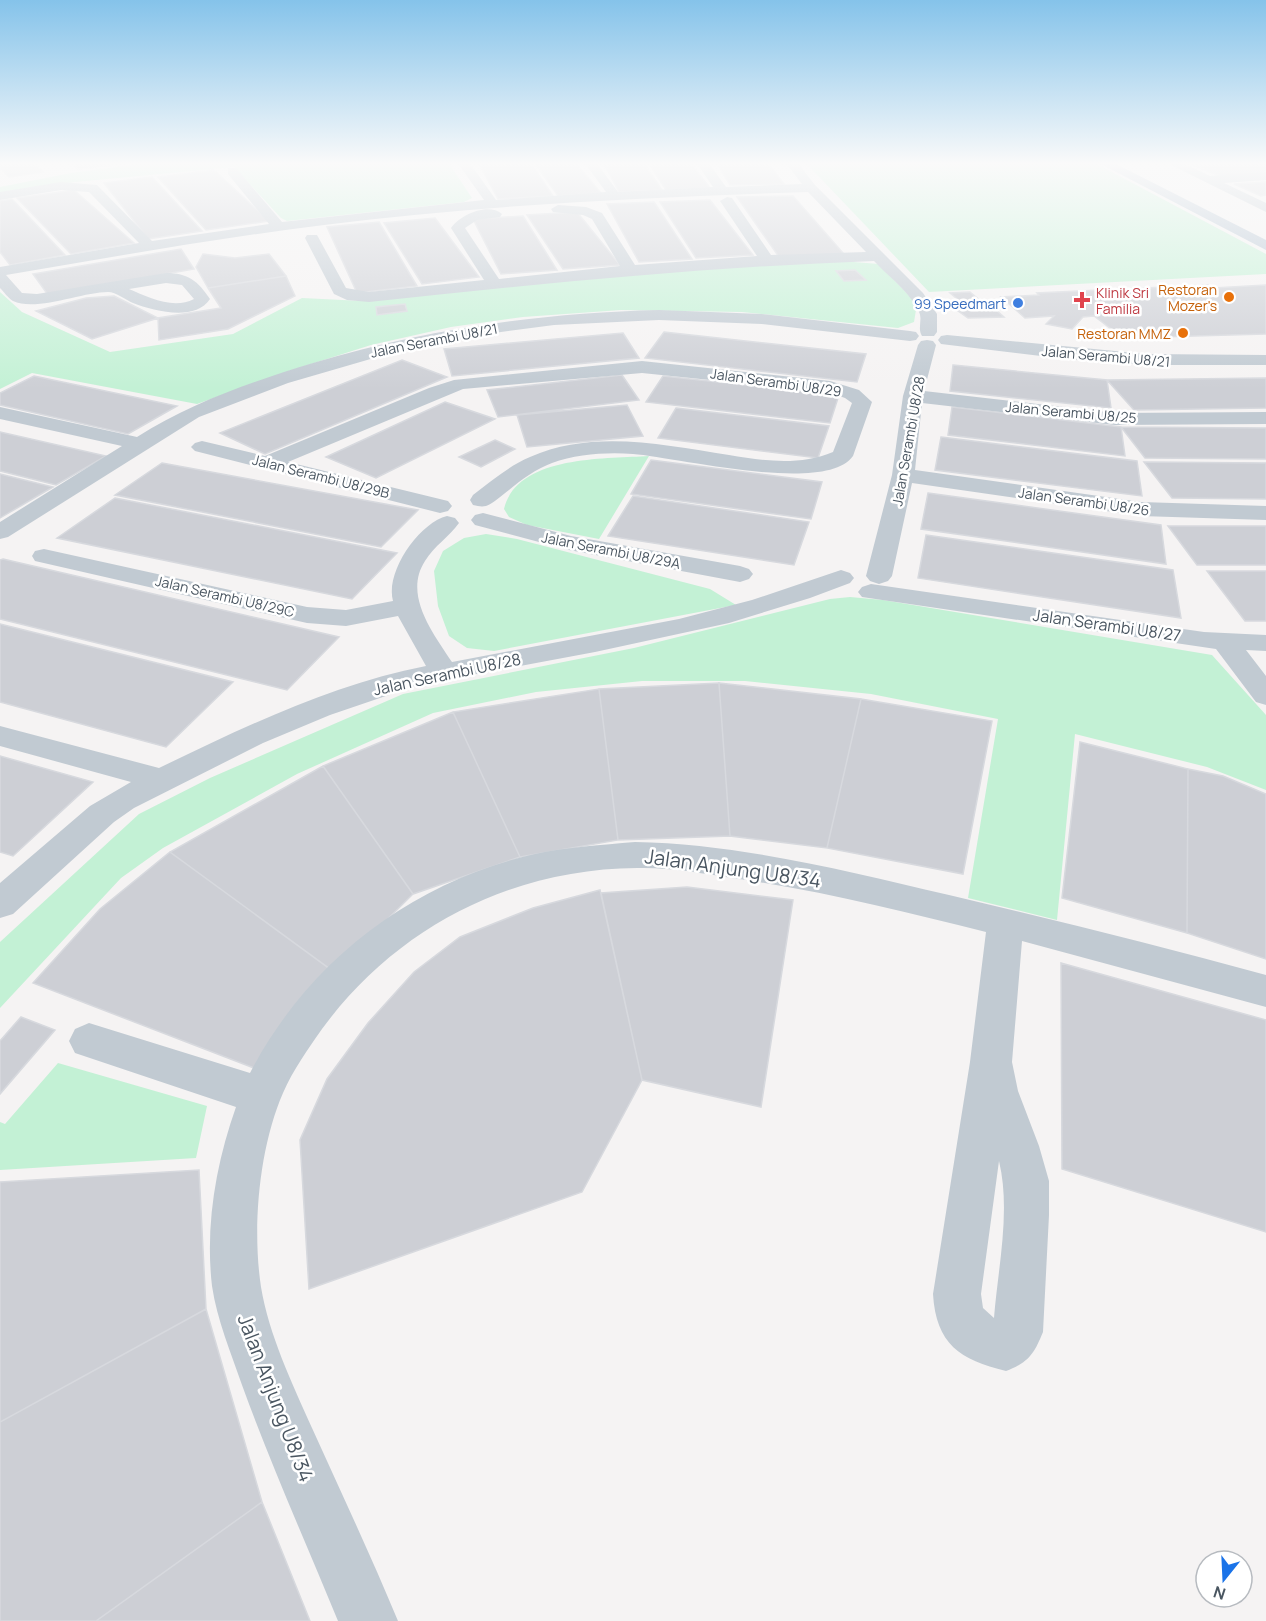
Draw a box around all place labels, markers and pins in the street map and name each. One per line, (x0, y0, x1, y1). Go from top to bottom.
place label: Restoran Mozer's (1158, 280, 1217, 315)
place label: Klinik Sri Familia (1096, 283, 1149, 318)
marker: Restoran Mozer's (1222, 290, 1236, 304)
marker: Klinik Sri Familia (1073, 291, 1091, 309)
place label: 99 Speedmart (914, 294, 1006, 313)
marker: 99 Speedmart (1011, 296, 1025, 310)
place label: Restoran MMZ (1077, 324, 1171, 343)
marker: Restoran MMZ (1176, 326, 1190, 340)

